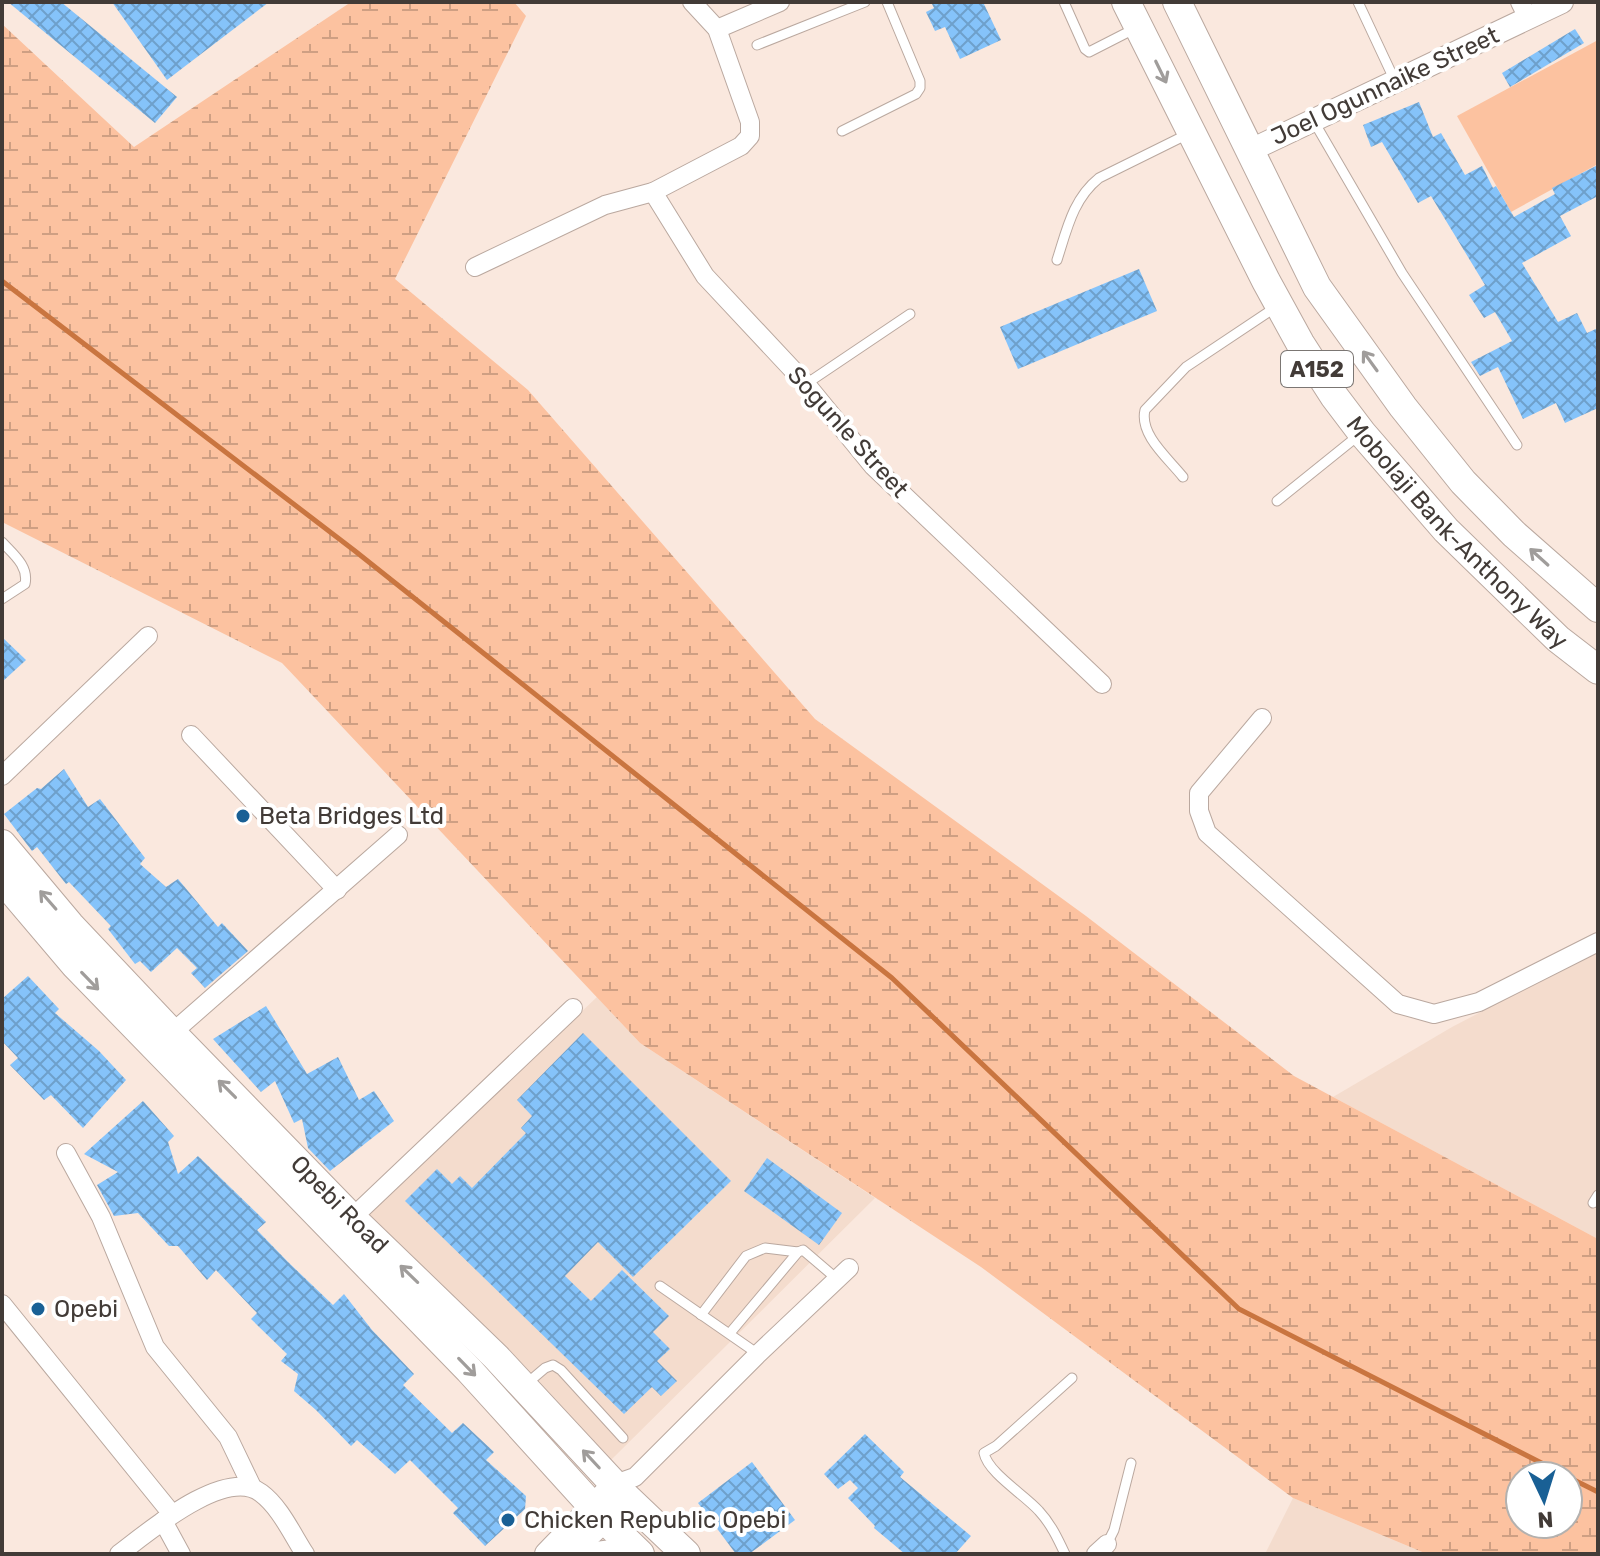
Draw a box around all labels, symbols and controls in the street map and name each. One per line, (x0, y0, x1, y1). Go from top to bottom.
street label: Joel Ogunnaike Street (1267, 21, 1503, 151)
one-way arrow (1154, 60, 1169, 84)
road number: A152 (1281, 351, 1353, 387)
one-way arrow (1361, 351, 1378, 372)
street label: Sogunle Street (782, 361, 914, 503)
street label: Mobolaji Bank-Anthony Way (1340, 411, 1573, 655)
one-way arrow (1530, 548, 1550, 566)
place label: Beta Bridges Ltd (259, 802, 444, 830)
marker: Beta Bridges Ltd (234, 807, 252, 825)
one-way arrow (39, 890, 57, 911)
one-way arrow (80, 971, 99, 990)
one-way arrow (218, 1080, 237, 1099)
street label: Opebi Road (285, 1150, 394, 1259)
one-way arrow (400, 1265, 420, 1283)
place label: Opebi (54, 1295, 118, 1323)
marker: Opebi (29, 1300, 47, 1318)
one-way arrow (457, 1357, 476, 1377)
one-way arrow (582, 1449, 601, 1469)
north arrow (1504, 1460, 1584, 1540)
text: N (1537, 1505, 1554, 1533)
place label: Chicken Republic Opebi (524, 1506, 786, 1534)
marker: Chicken Republic Opebi (499, 1511, 517, 1529)

